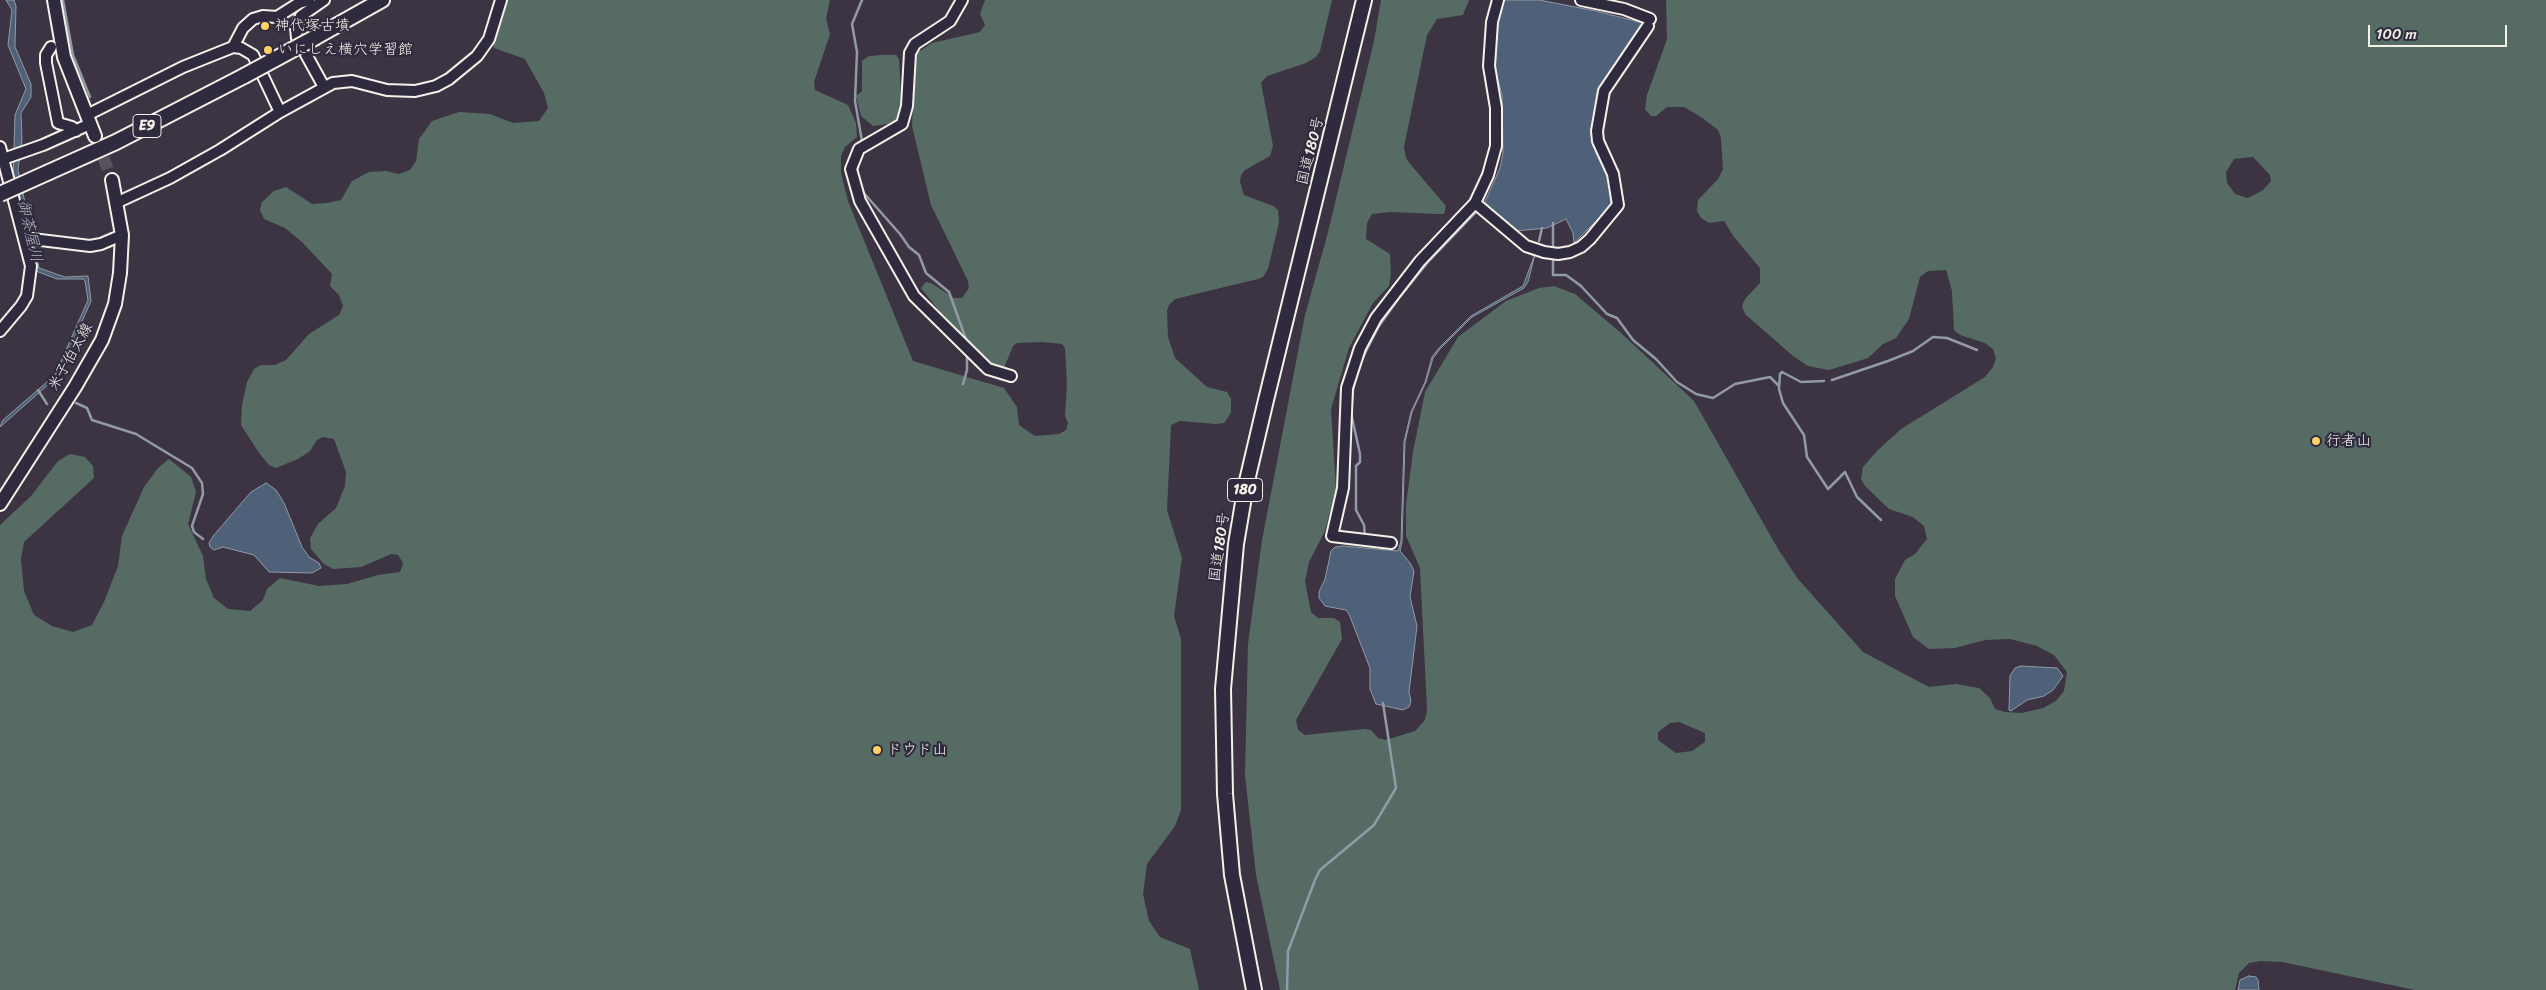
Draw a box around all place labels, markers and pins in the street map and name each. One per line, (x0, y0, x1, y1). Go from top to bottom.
place label: 神代塚古墳 (275, 17, 350, 35)
marker: 神代塚古墳 (259, 20, 271, 32)
place label: いにしえ横穴学習館 (278, 41, 413, 59)
marker: いにしえ横穴学習館 (262, 44, 274, 56)
place label: 行者山 (2326, 432, 2371, 450)
marker: 行者山 (2310, 435, 2322, 447)
place label: ドウド山 (887, 741, 947, 759)
marker: ドウド山 (871, 744, 883, 756)

